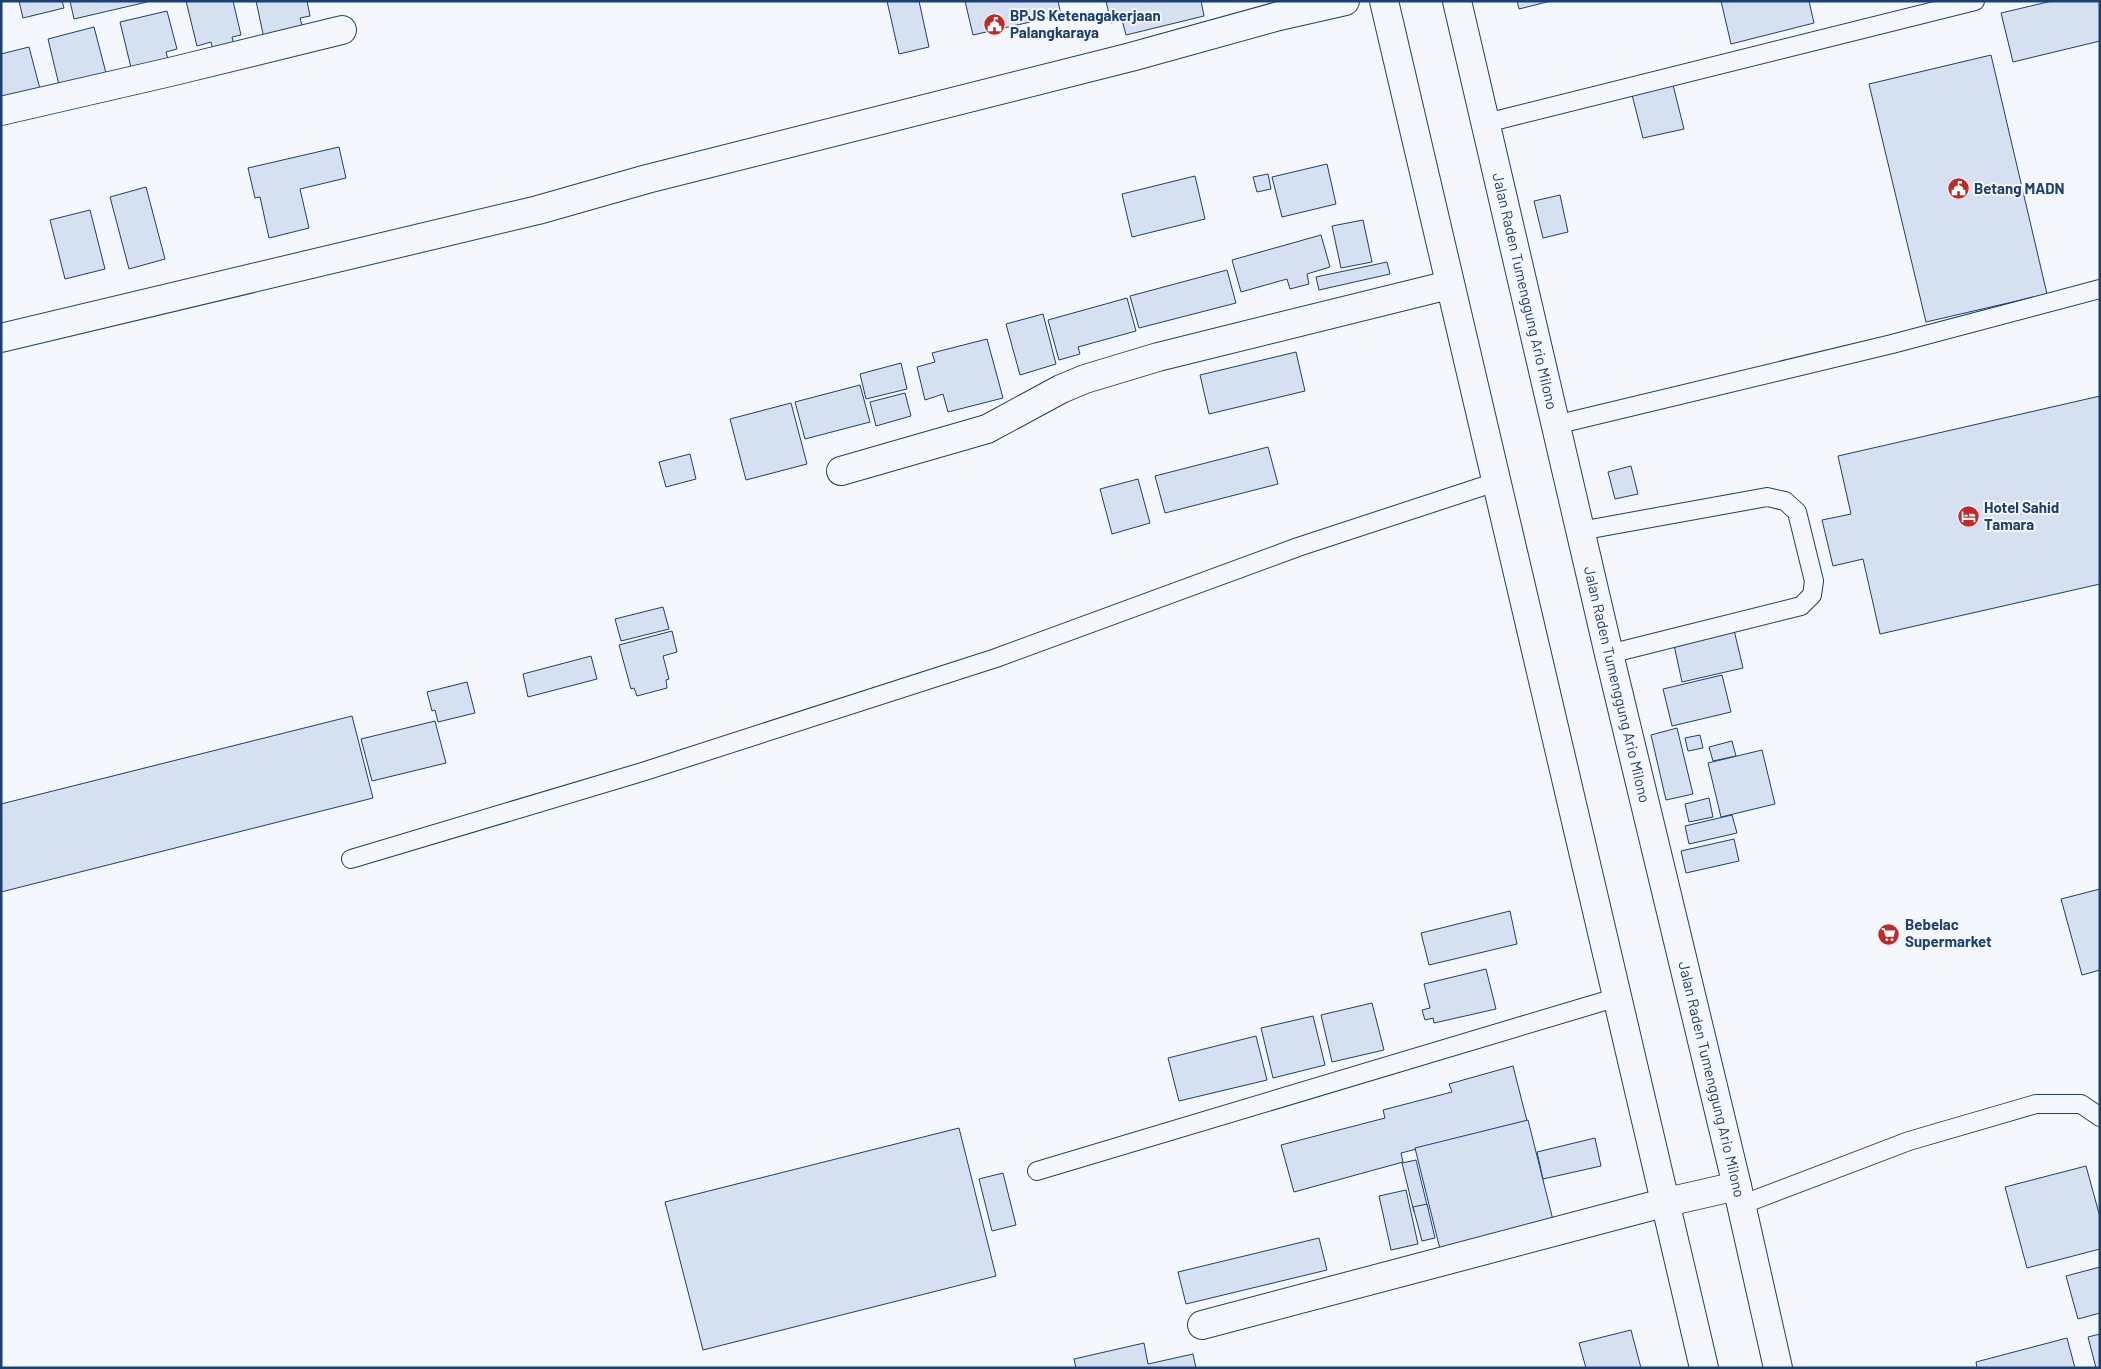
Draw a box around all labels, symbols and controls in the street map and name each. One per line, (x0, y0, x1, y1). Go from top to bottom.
place label: BPJS Ketenagakerjaan Palangkaraya (1010, 6, 1161, 41)
public building icon: BPJS Ketenagakerjaan Palangkaraya (982, 13, 1006, 37)
street label: Jalan Raden Tumenggung Ario Milono (1489, 171, 1562, 411)
public building icon: Betang MADN (1946, 177, 1970, 201)
place label: Betang MADN (1974, 179, 2065, 197)
place label: Hotel Sahid Tamara (1984, 498, 2059, 533)
hotel icon: Hotel Sahid Tamara (1956, 505, 1980, 529)
street label: Jalan Raden Tumenggung Ario Milono (1581, 564, 1654, 804)
place label: Bebelac Supermarket (1905, 915, 1992, 950)
supermarket icon: Bebelac Supermarket (1877, 922, 1901, 946)
street label: Jalan Raden Tumenggung Ario Milono (1675, 959, 1749, 1199)

